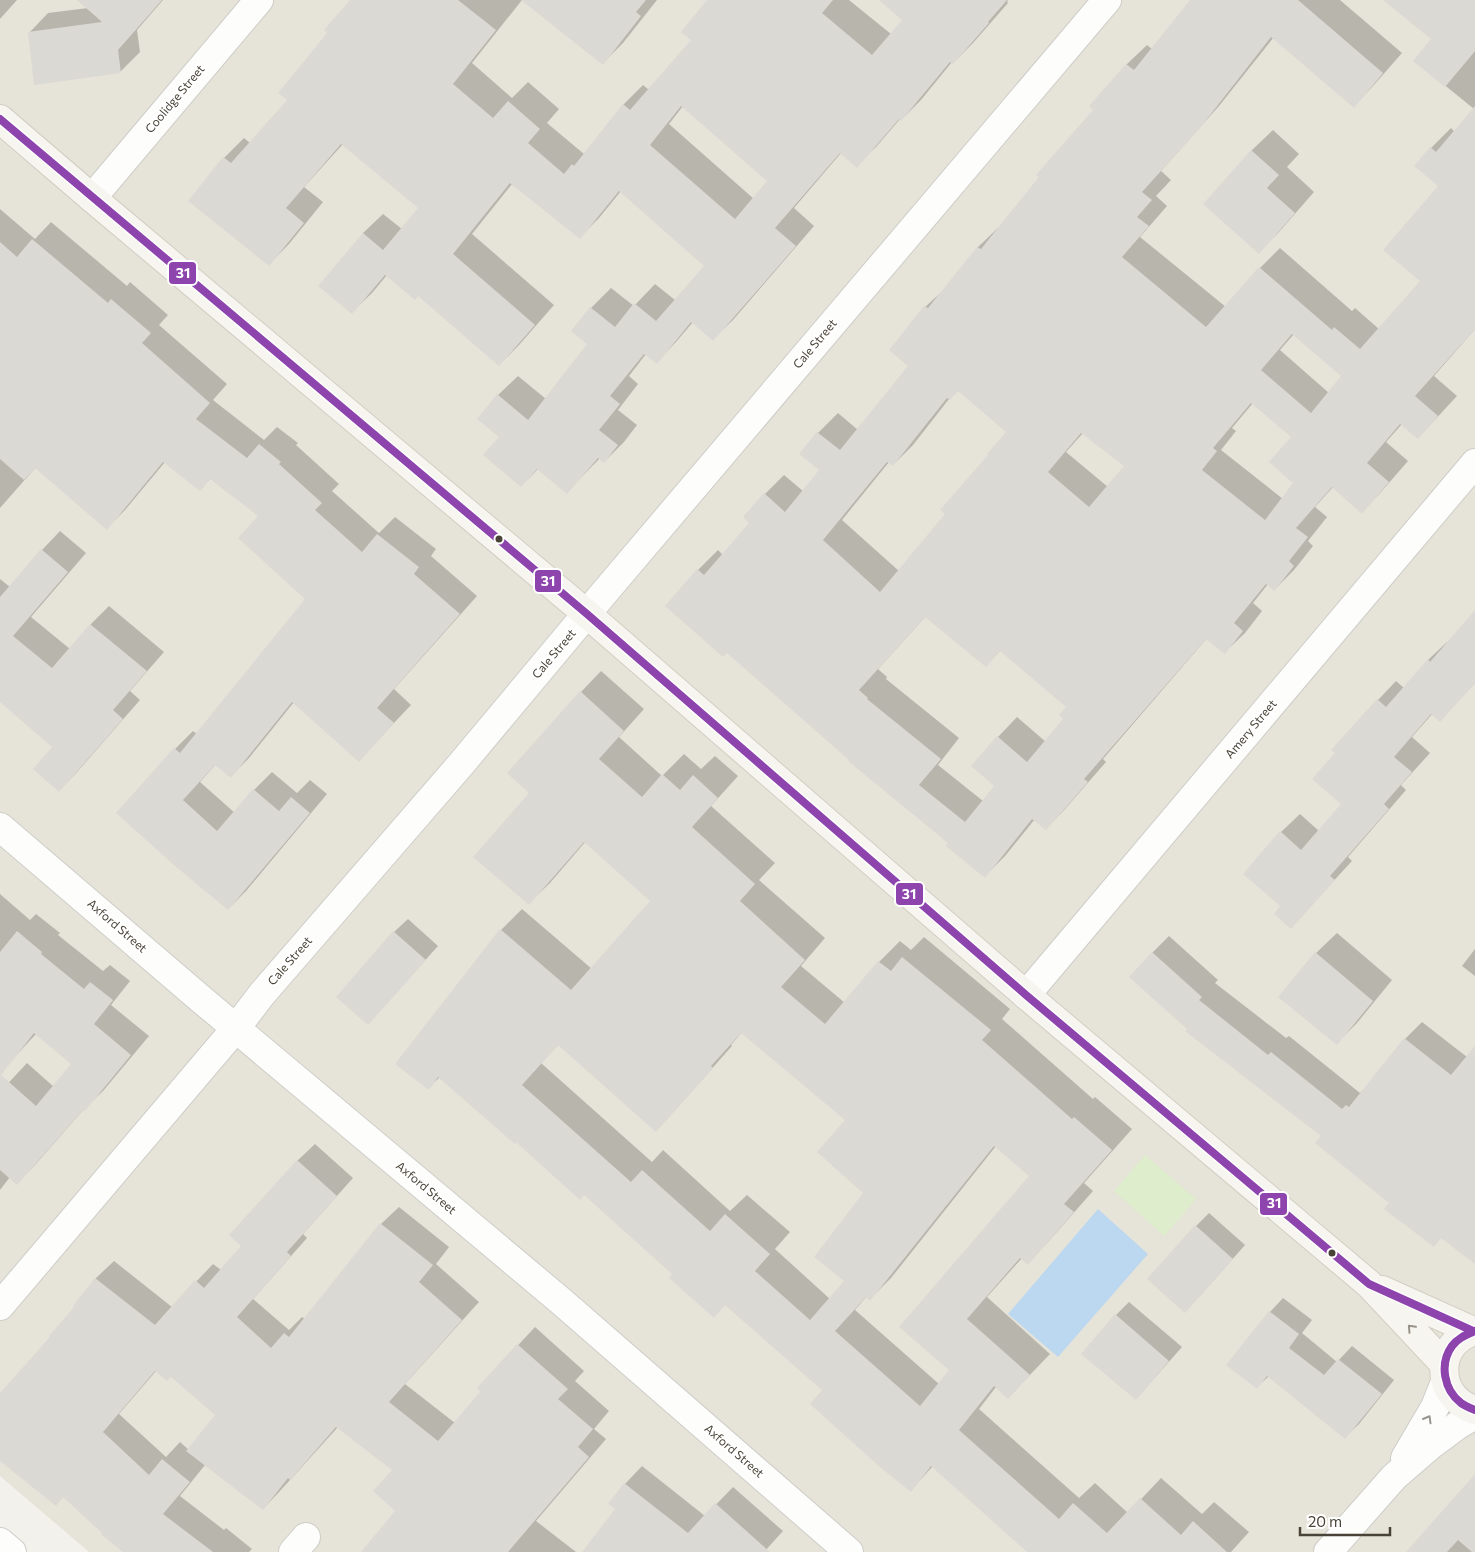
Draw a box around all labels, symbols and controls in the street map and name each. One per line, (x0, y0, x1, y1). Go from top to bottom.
street label: Coolidge Street (142, 61, 207, 135)
line badge: 31 (168, 261, 197, 285)
text: 31 (176, 264, 190, 281)
street label: Cale Street (790, 316, 839, 371)
unlabelled marker (494, 534, 504, 544)
line badge: 31 (534, 569, 562, 593)
text: 31 (541, 572, 555, 589)
street label: Cale Street (529, 626, 578, 681)
street label: Amery Street (1222, 696, 1279, 761)
line badge: 31 (895, 882, 924, 906)
text: 31 (902, 885, 916, 902)
street label: Axford Street (85, 896, 150, 955)
street label: Cale Street (264, 933, 314, 988)
street label: Axford Street (394, 1158, 460, 1216)
line badge: 31 (1259, 1192, 1288, 1216)
text: 31 (1267, 1194, 1281, 1211)
unlabelled marker (1327, 1248, 1337, 1258)
one-way arrow (1408, 1325, 1417, 1334)
one-way arrow (1421, 1416, 1431, 1425)
street label: Axford Street (702, 1421, 767, 1480)
scale bar (1300, 1504, 1390, 1536)
text: 20 m (1308, 1512, 1342, 1530)

